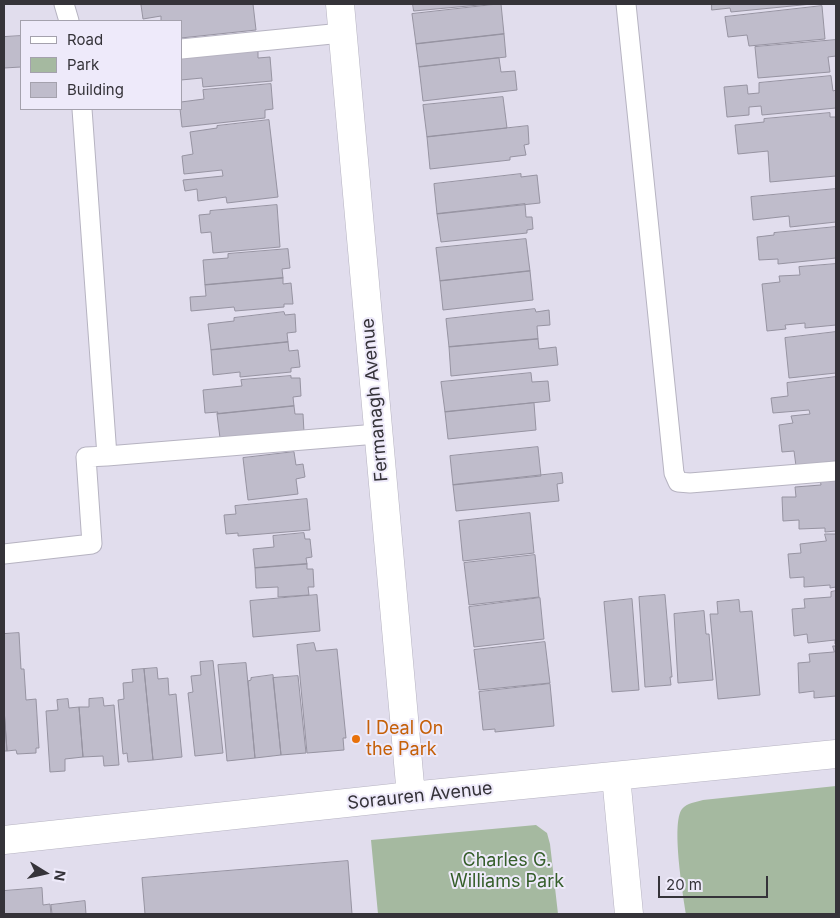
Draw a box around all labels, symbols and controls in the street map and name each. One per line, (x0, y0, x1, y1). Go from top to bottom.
legend (20, 20, 182, 110)
text: Road (67, 30, 103, 49)
text: Park (67, 55, 99, 74)
text: Building (67, 80, 124, 99)
street label: Fermanagh Avenue (357, 317, 393, 483)
place label: I Deal On the Park (366, 718, 443, 761)
marker: I Deal On the Park (350, 733, 362, 745)
street label: Sorauren Avenue (346, 778, 494, 814)
north arrow (20, 848, 70, 898)
park label: Charles G. Williams Park (450, 850, 564, 892)
scale bar (660, 866, 770, 898)
text: N (51, 869, 70, 882)
text: 20 m (666, 875, 702, 894)

